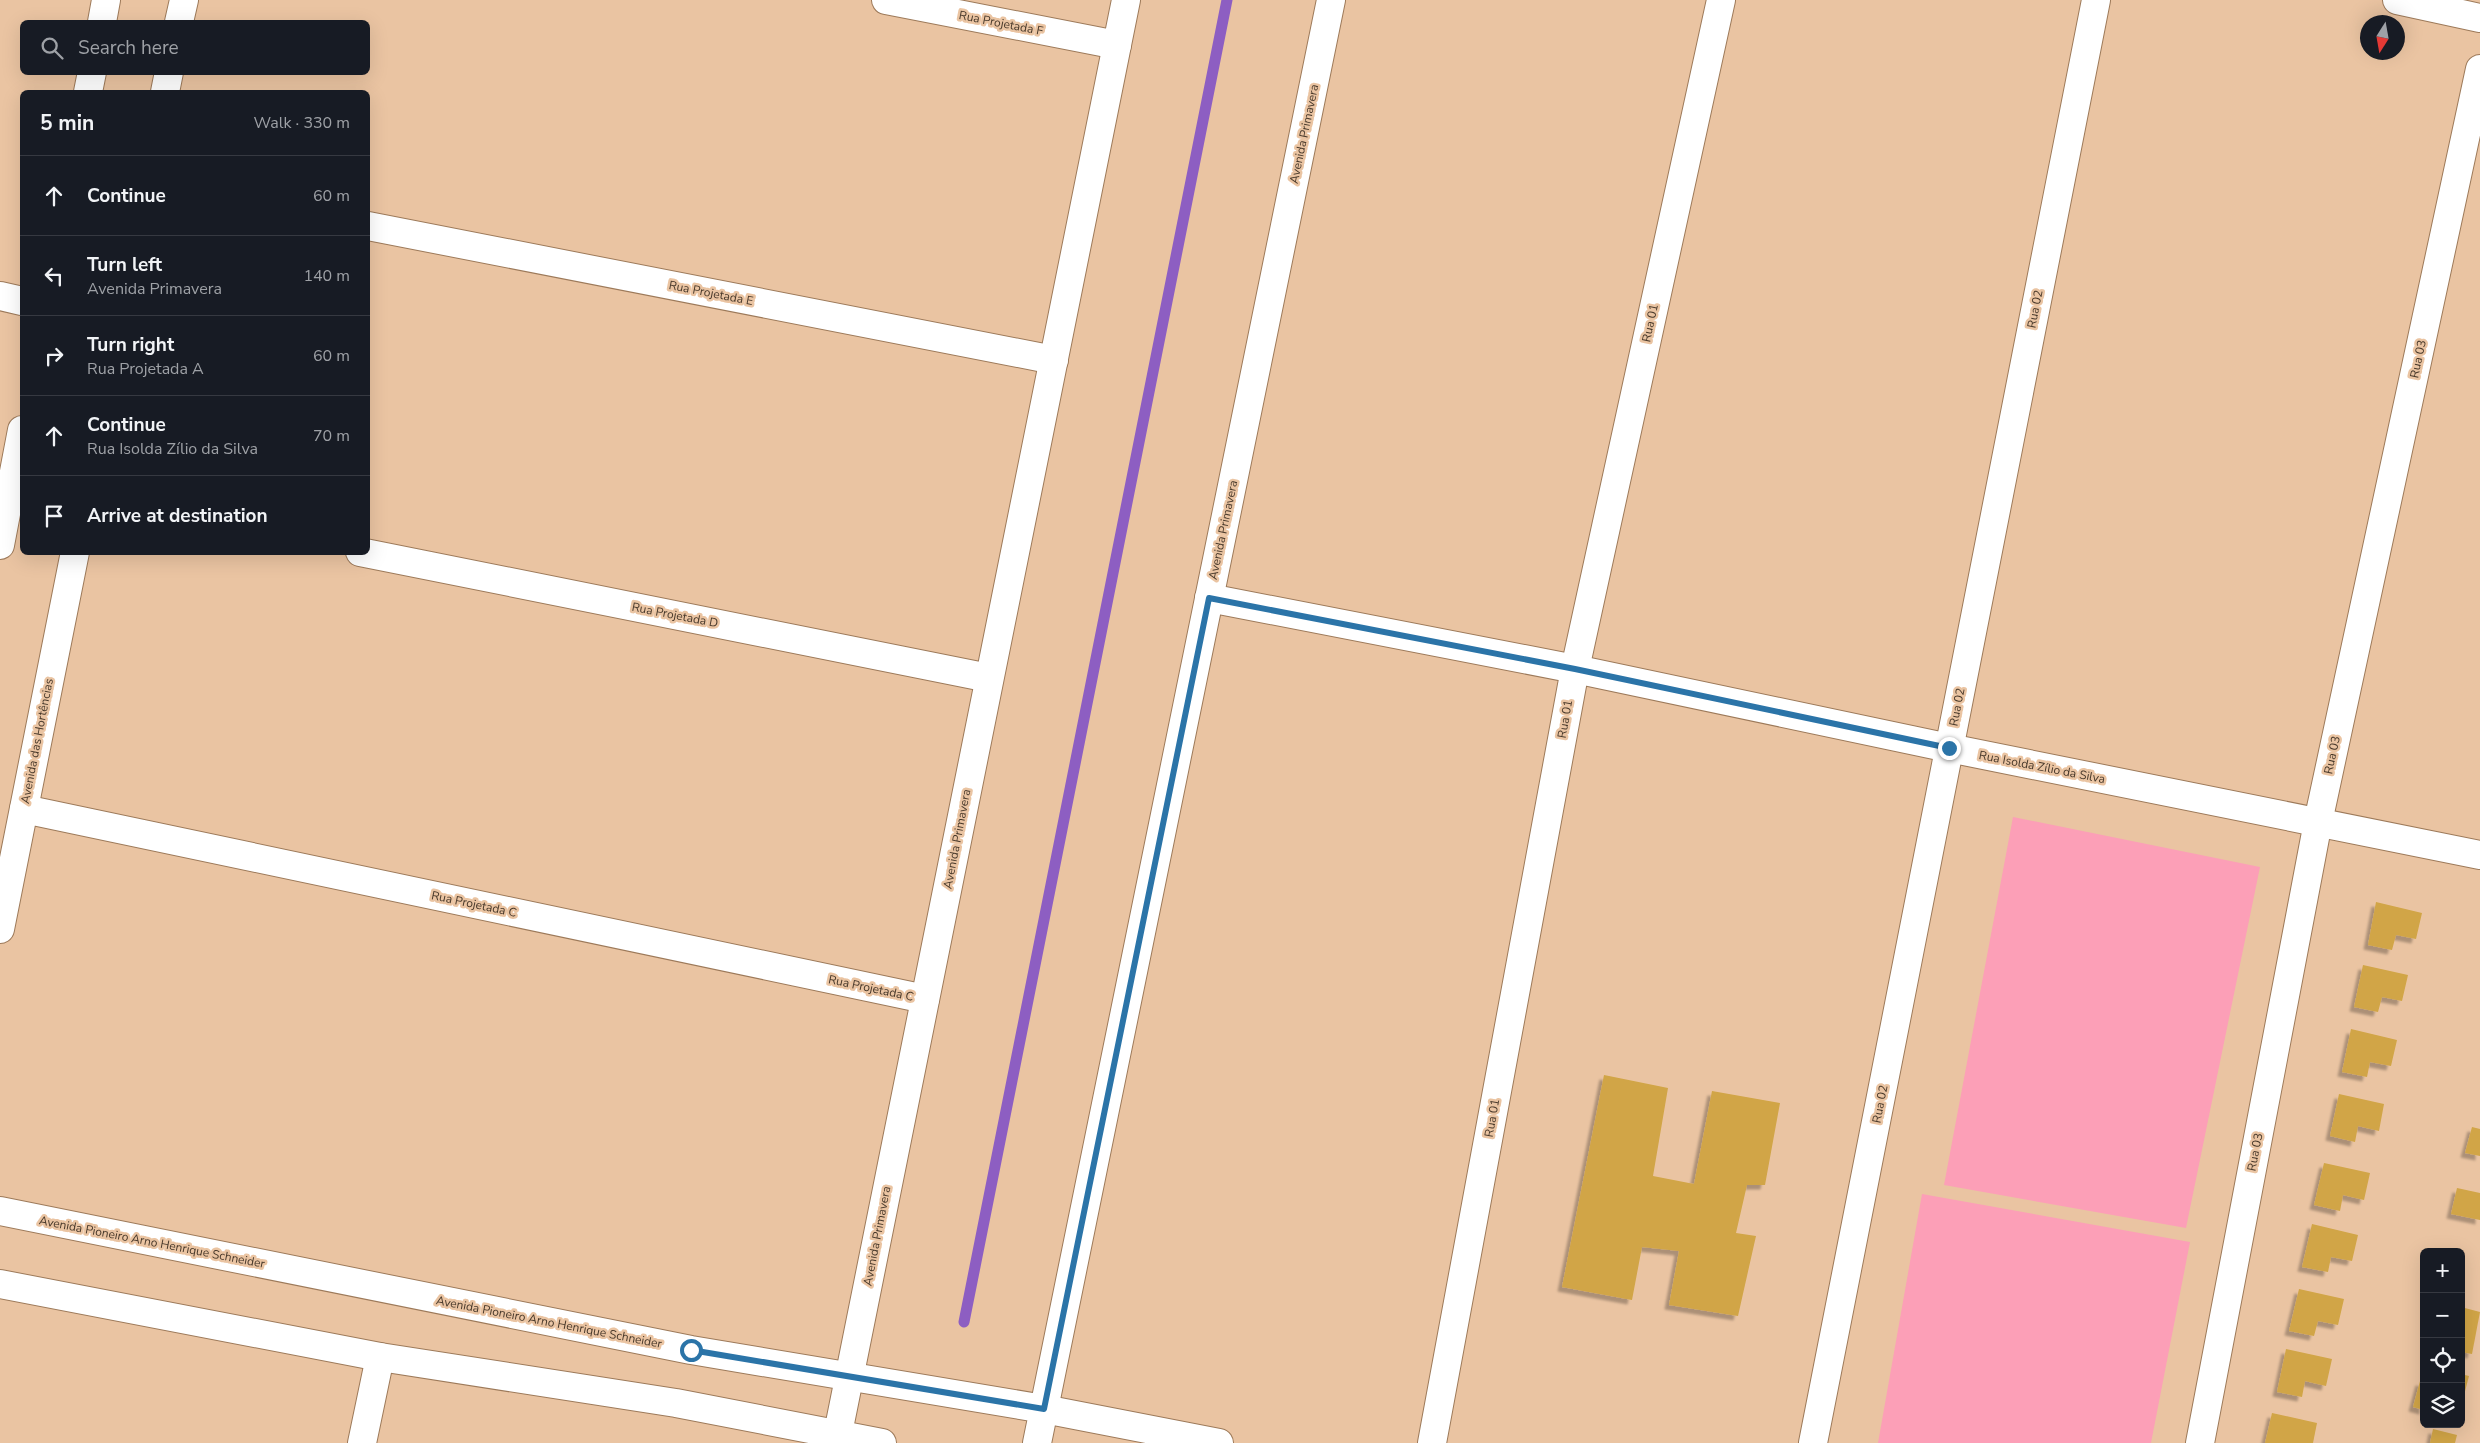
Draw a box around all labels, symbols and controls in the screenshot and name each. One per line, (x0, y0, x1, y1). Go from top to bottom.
street label: Rua Projetada F (958, 7, 1045, 39)
north arrow (2360, 15, 2405, 60)
search box (20, 20, 370, 75)
icon: search (38, 34, 66, 62)
text: Search here (78, 35, 179, 61)
street label: Avenida Primavera (1286, 83, 1322, 185)
text: 5 min (40, 109, 94, 137)
text: Walk · 330 m (254, 112, 350, 134)
icon: ahead (40, 182, 68, 210)
text: Continue (87, 183, 166, 209)
text: 60 m (313, 185, 350, 207)
text: Turn left (87, 252, 162, 278)
icon: left (40, 262, 68, 290)
text: 140 m (303, 265, 350, 287)
street label: Rua Projetada E (667, 277, 755, 309)
text: Avenida Primavera (87, 278, 222, 300)
street label: Rua 02 (2023, 289, 2047, 329)
street label: Rua 01 (1638, 302, 1662, 344)
text: Turn right (87, 332, 174, 358)
street label: Rua 03 (2406, 338, 2430, 380)
icon: right (40, 342, 68, 370)
text: 60 m (313, 345, 350, 367)
text: Rua Projetada A (87, 358, 204, 380)
text: Continue (87, 412, 166, 438)
icon: ahead (40, 422, 68, 450)
text: 70 m (313, 425, 350, 447)
text: Rua Isolda Zílio da Silva (87, 438, 258, 460)
street label: Avenida Primavera (1205, 479, 1241, 581)
icon: arrive (40, 502, 68, 530)
text: Arrive at destination (87, 503, 268, 529)
street label: Rua Projetada D (630, 599, 720, 631)
street label: Avenida das Hortências (17, 677, 57, 805)
street label: Rua 02 (1945, 687, 1969, 727)
street label: Rua 01 (1554, 699, 1576, 739)
street label: Rua 03 (2320, 734, 2344, 776)
route end (1938, 737, 1961, 760)
street label: Rua Isolda Zílio da Silva (1978, 747, 2106, 787)
street label: Avenida Primavera (939, 788, 975, 890)
street label: Rua Projetada C (430, 887, 518, 921)
street label: Rua Projetada C (827, 971, 915, 1005)
street label: Rua 02 (1868, 1084, 1892, 1124)
street label: Rua 01 (1481, 1098, 1503, 1138)
street label: Rua 03 (2243, 1132, 2267, 1172)
street label: Avenida Primavera (859, 1185, 895, 1287)
street label: Avenida Pioneiro Arno Henrique Schneider (38, 1212, 267, 1272)
map controls (2420, 1248, 2465, 1428)
button: + (2420, 1248, 2465, 1293)
street label: Avenida Pioneiro Arno Henrique Schneider (435, 1292, 664, 1352)
button: − (2420, 1293, 2465, 1338)
button: locate (2420, 1338, 2465, 1383)
route start (680, 1339, 703, 1362)
button: layers (2420, 1383, 2465, 1428)

